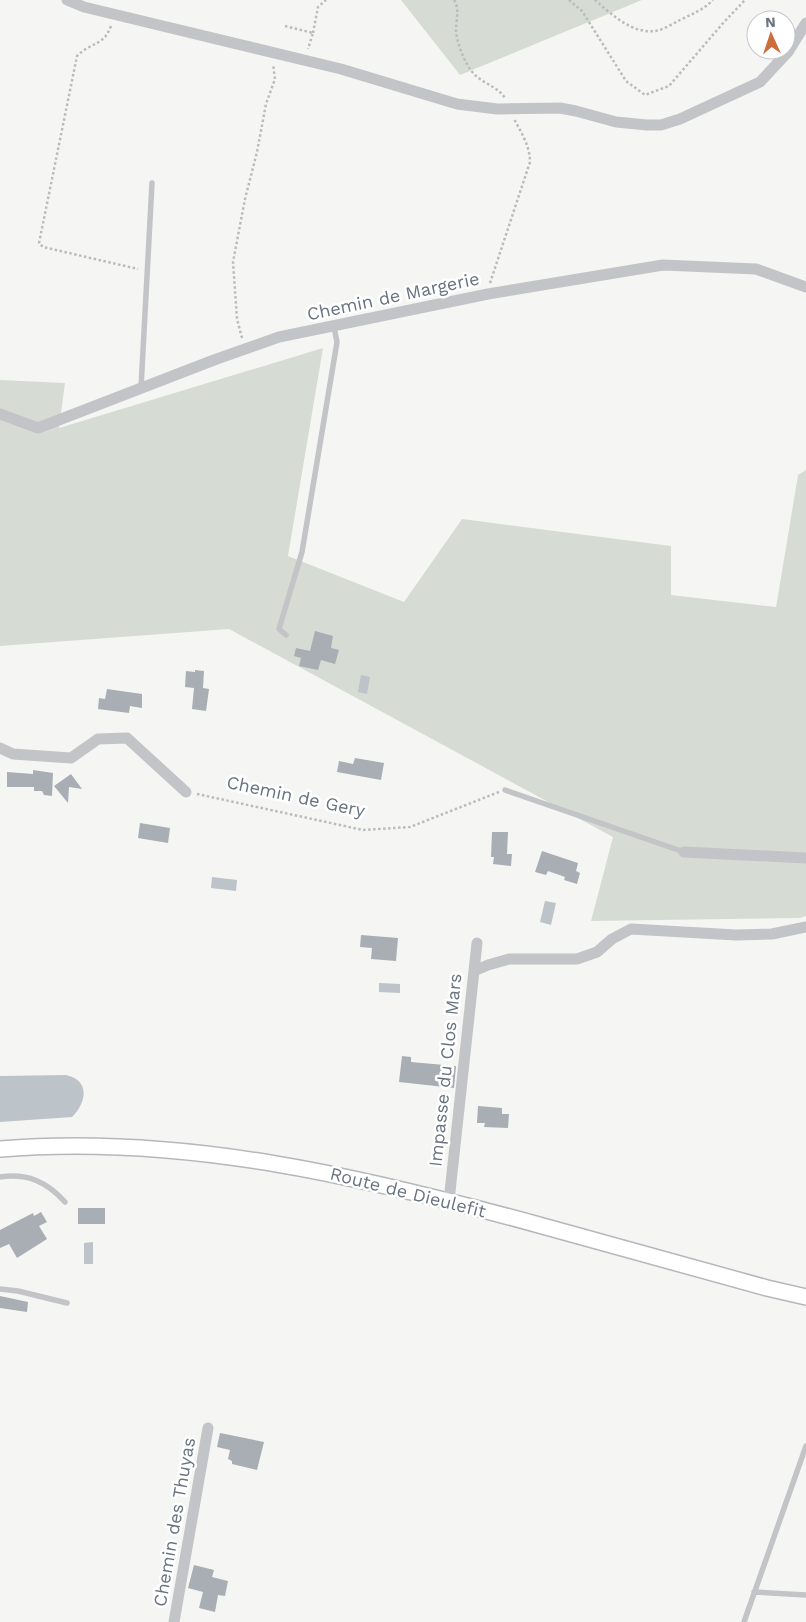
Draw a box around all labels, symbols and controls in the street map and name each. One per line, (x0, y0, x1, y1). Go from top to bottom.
north arrow (746, 10, 796, 60)
text: N (765, 14, 776, 30)
street label: Chemin de Margerie (305, 267, 481, 325)
street label: Chemin de Gery (225, 771, 368, 821)
street label: Impasse du Clos Mars (424, 972, 466, 1168)
street label: Route de Dieulefit (328, 1162, 489, 1222)
street label: Chemin des Thuyas (149, 1436, 199, 1608)

